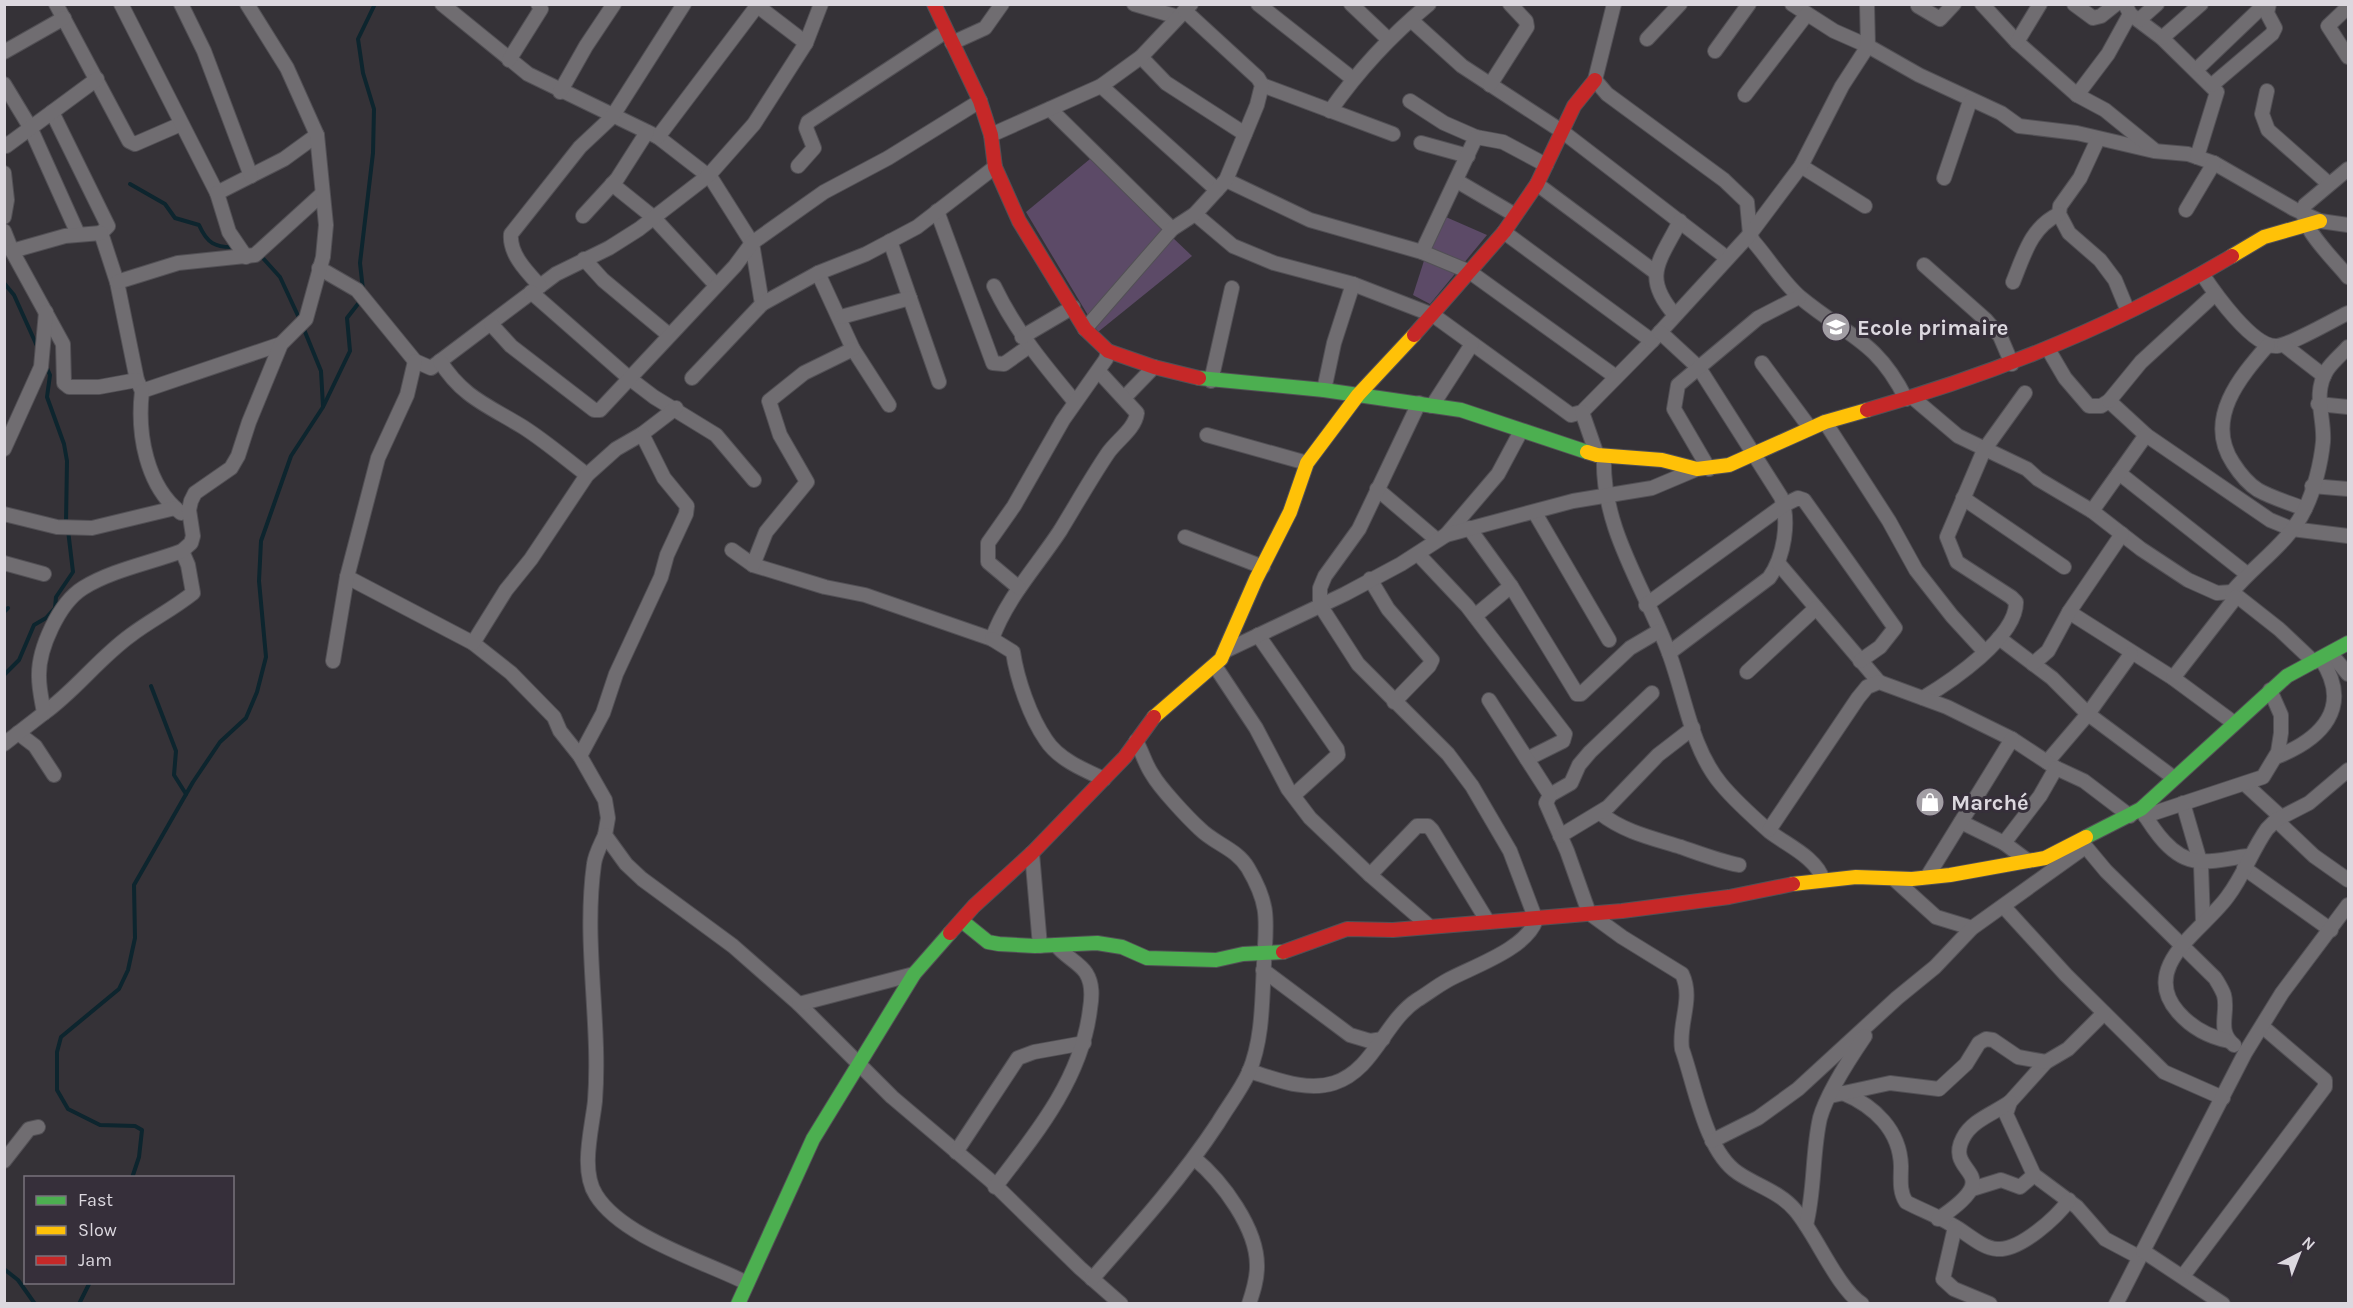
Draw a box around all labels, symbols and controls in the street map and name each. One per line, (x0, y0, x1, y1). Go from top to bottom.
school or university icon: Ecole primaire (1820, 311, 1852, 343)
place label: Ecole primaire (1857, 315, 2008, 341)
shop icon: Marché (1914, 786, 1946, 818)
place label: Marché (1951, 790, 2029, 816)
legend (24, 1176, 234, 1284)
text: Fast (78, 1189, 113, 1211)
text: Slow (78, 1219, 117, 1241)
north arrow (2269, 1224, 2329, 1284)
text: N (2298, 1232, 2319, 1254)
text: Jam (78, 1249, 112, 1271)

